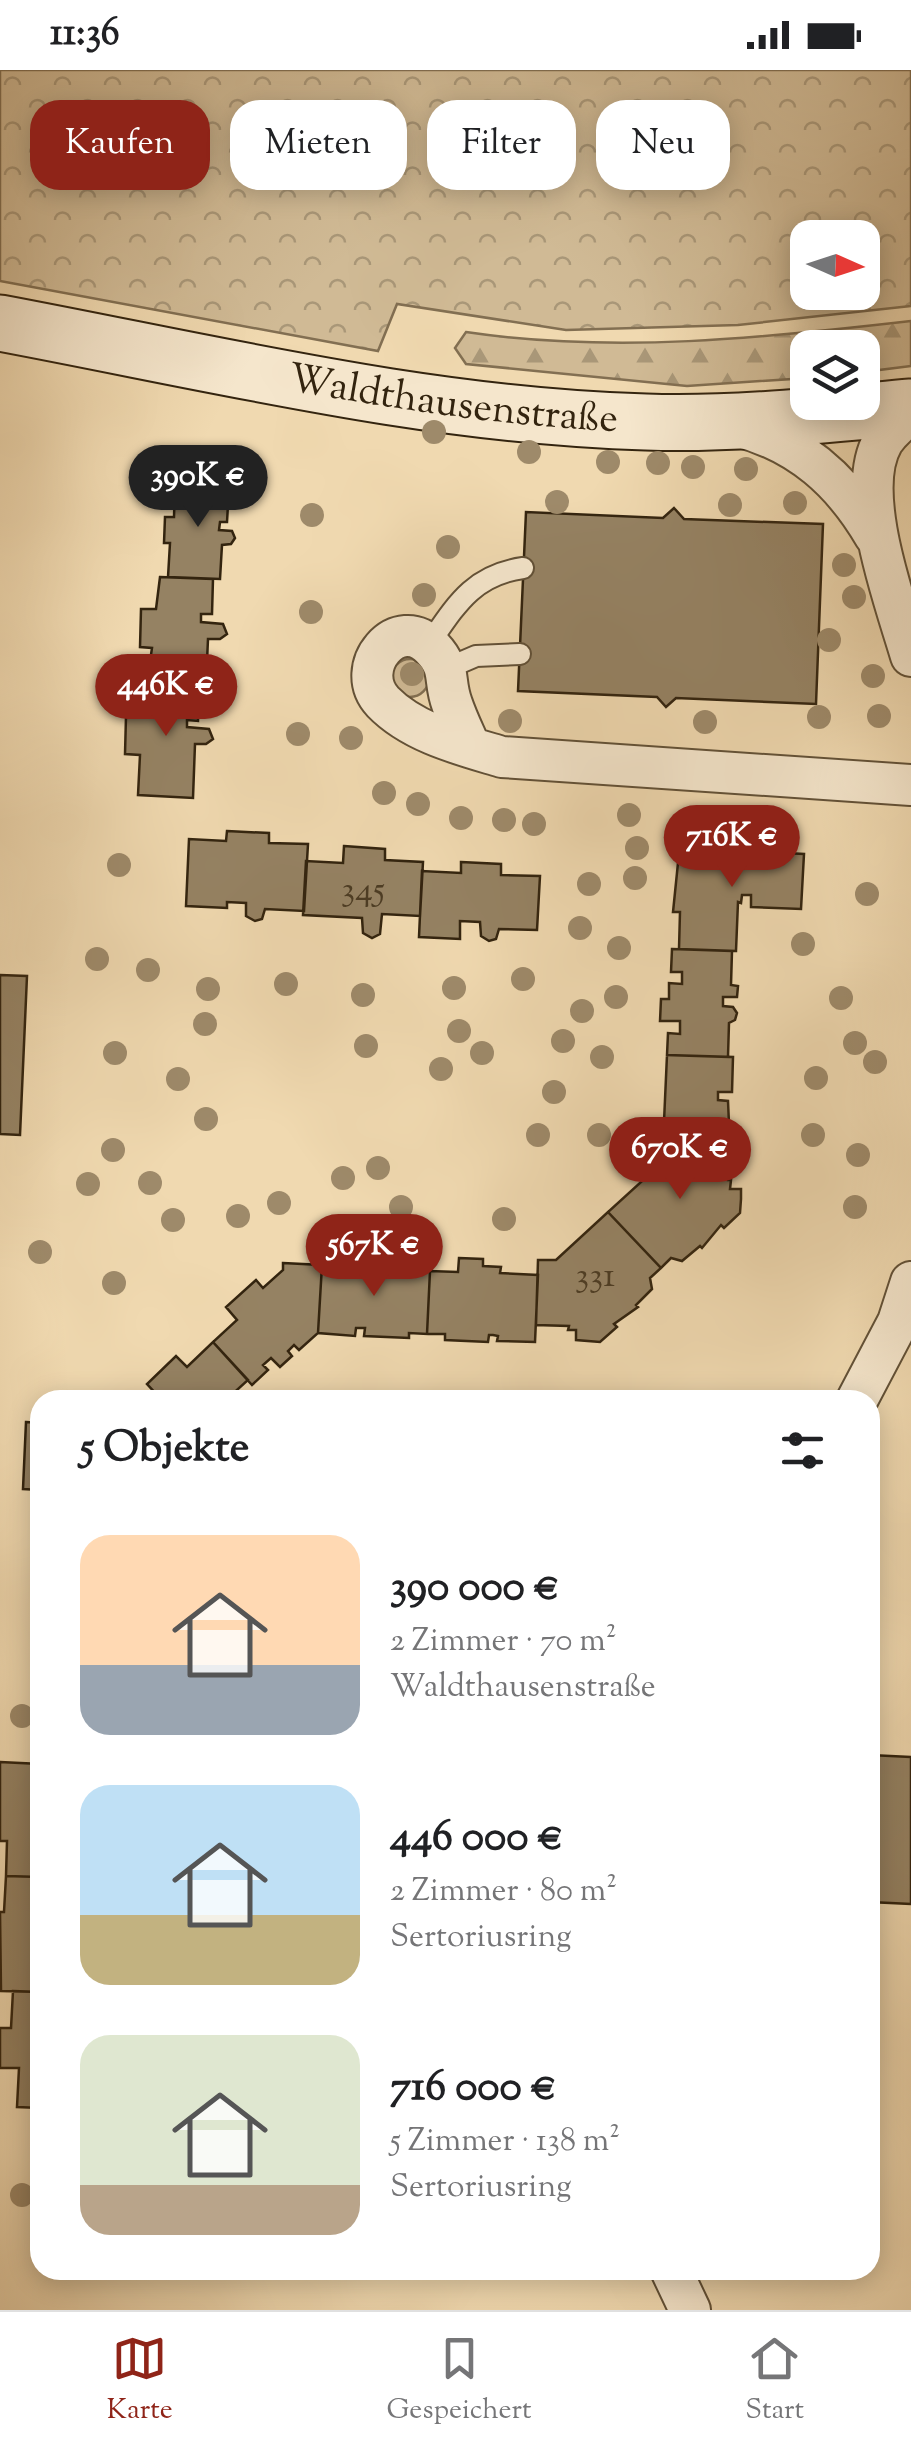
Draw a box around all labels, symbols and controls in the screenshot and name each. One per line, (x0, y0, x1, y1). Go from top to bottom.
text: 11:36 (50, 8, 120, 62)
chip: Kaufen (30, 100, 210, 190)
chip: Mieten (230, 100, 407, 190)
chip: Filter (427, 100, 576, 190)
chip: Neu (596, 100, 730, 190)
north arrow (790, 220, 880, 310)
map controls (790, 220, 880, 420)
button: layers (790, 330, 880, 420)
street label: Waldthausenstraße (283, 351, 619, 449)
pin: 390K € (117, 445, 279, 530)
text: 390K € (151, 454, 245, 500)
pin: 446K € (85, 654, 247, 739)
text: 446K € (117, 663, 215, 709)
pin: 716K € (651, 805, 813, 890)
text: 716K € (686, 814, 778, 860)
house number: 345 (341, 866, 385, 917)
pin: 670K € (599, 1117, 761, 1202)
text: 670K € (631, 1126, 729, 1172)
pin: 567K € (293, 1214, 455, 1299)
text: 567K € (328, 1223, 420, 1269)
house number: 331 (575, 1252, 615, 1303)
text: 5 Objekte (80, 1420, 249, 1480)
icon: filters (775, 1423, 830, 1478)
text: 390 000 € (390, 1559, 560, 1619)
icon: home (160, 1575, 280, 1695)
text: 2 Zimmer · 70 m² (390, 1619, 617, 1665)
text: Waldthausenstraße (390, 1665, 656, 1711)
text: 446 000 € (390, 1809, 563, 1869)
icon: home (160, 1825, 280, 1945)
text: 2 Zimmer · 80 m² (390, 1869, 617, 1915)
text: Sertoriusring (390, 1915, 572, 1961)
text: 716 000 € (390, 2059, 557, 2119)
icon: home (160, 2075, 280, 2195)
text: 5 Zimmer · 138 m² (390, 2119, 620, 2165)
text: Sertoriusring (390, 2165, 572, 2211)
tab: Karte (107, 2331, 173, 2431)
tab: Gespeichert (386, 2331, 532, 2431)
tab: Start (745, 2331, 804, 2431)

